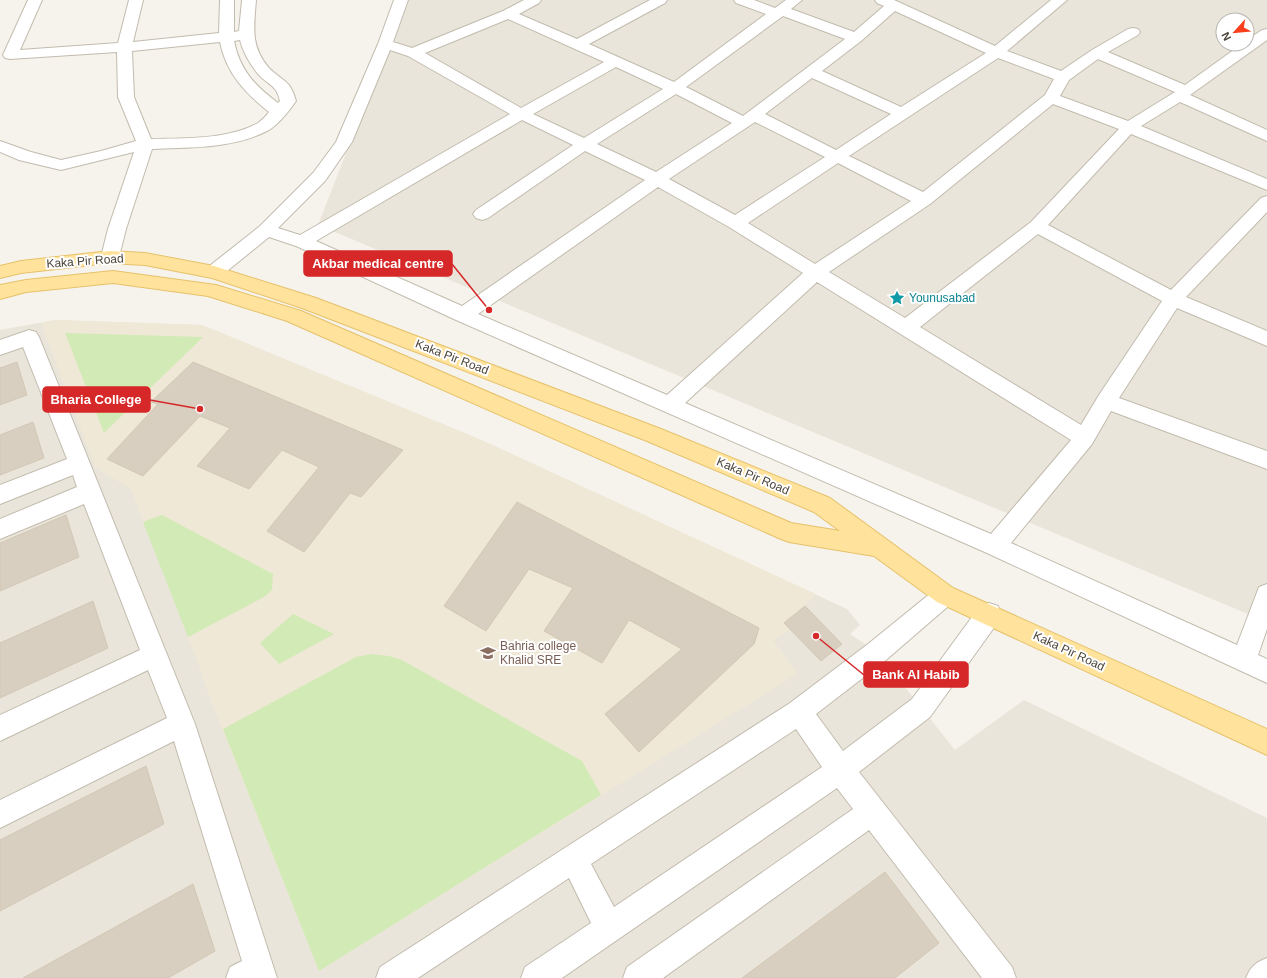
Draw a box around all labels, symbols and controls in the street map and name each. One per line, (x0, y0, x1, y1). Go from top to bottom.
north arrow (1215, 12, 1255, 52)
text: N (1219, 30, 1233, 43)
street label: Kaka Pir Road (46, 251, 124, 271)
callout: Akbar medical centre (304, 251, 452, 276)
text: Akbar medical centre (312, 256, 444, 271)
place icon: Younusabad (888, 289, 906, 307)
place label: Younusabad (909, 291, 975, 305)
street label: Kaka Pir Road (413, 337, 491, 377)
callout: Bharia College (43, 387, 150, 412)
text: Bharia College (50, 392, 142, 407)
street label: Kaka Pir Road (715, 454, 791, 498)
street label: Kaka Pir Road (1031, 628, 1107, 674)
place label: Bahria college Khalid SRE (500, 639, 576, 667)
school or university icon: Bahria college Khalid SRE (479, 644, 497, 662)
callout: Bank Al Habib (864, 662, 968, 687)
text: Bank Al Habib (872, 667, 960, 682)

